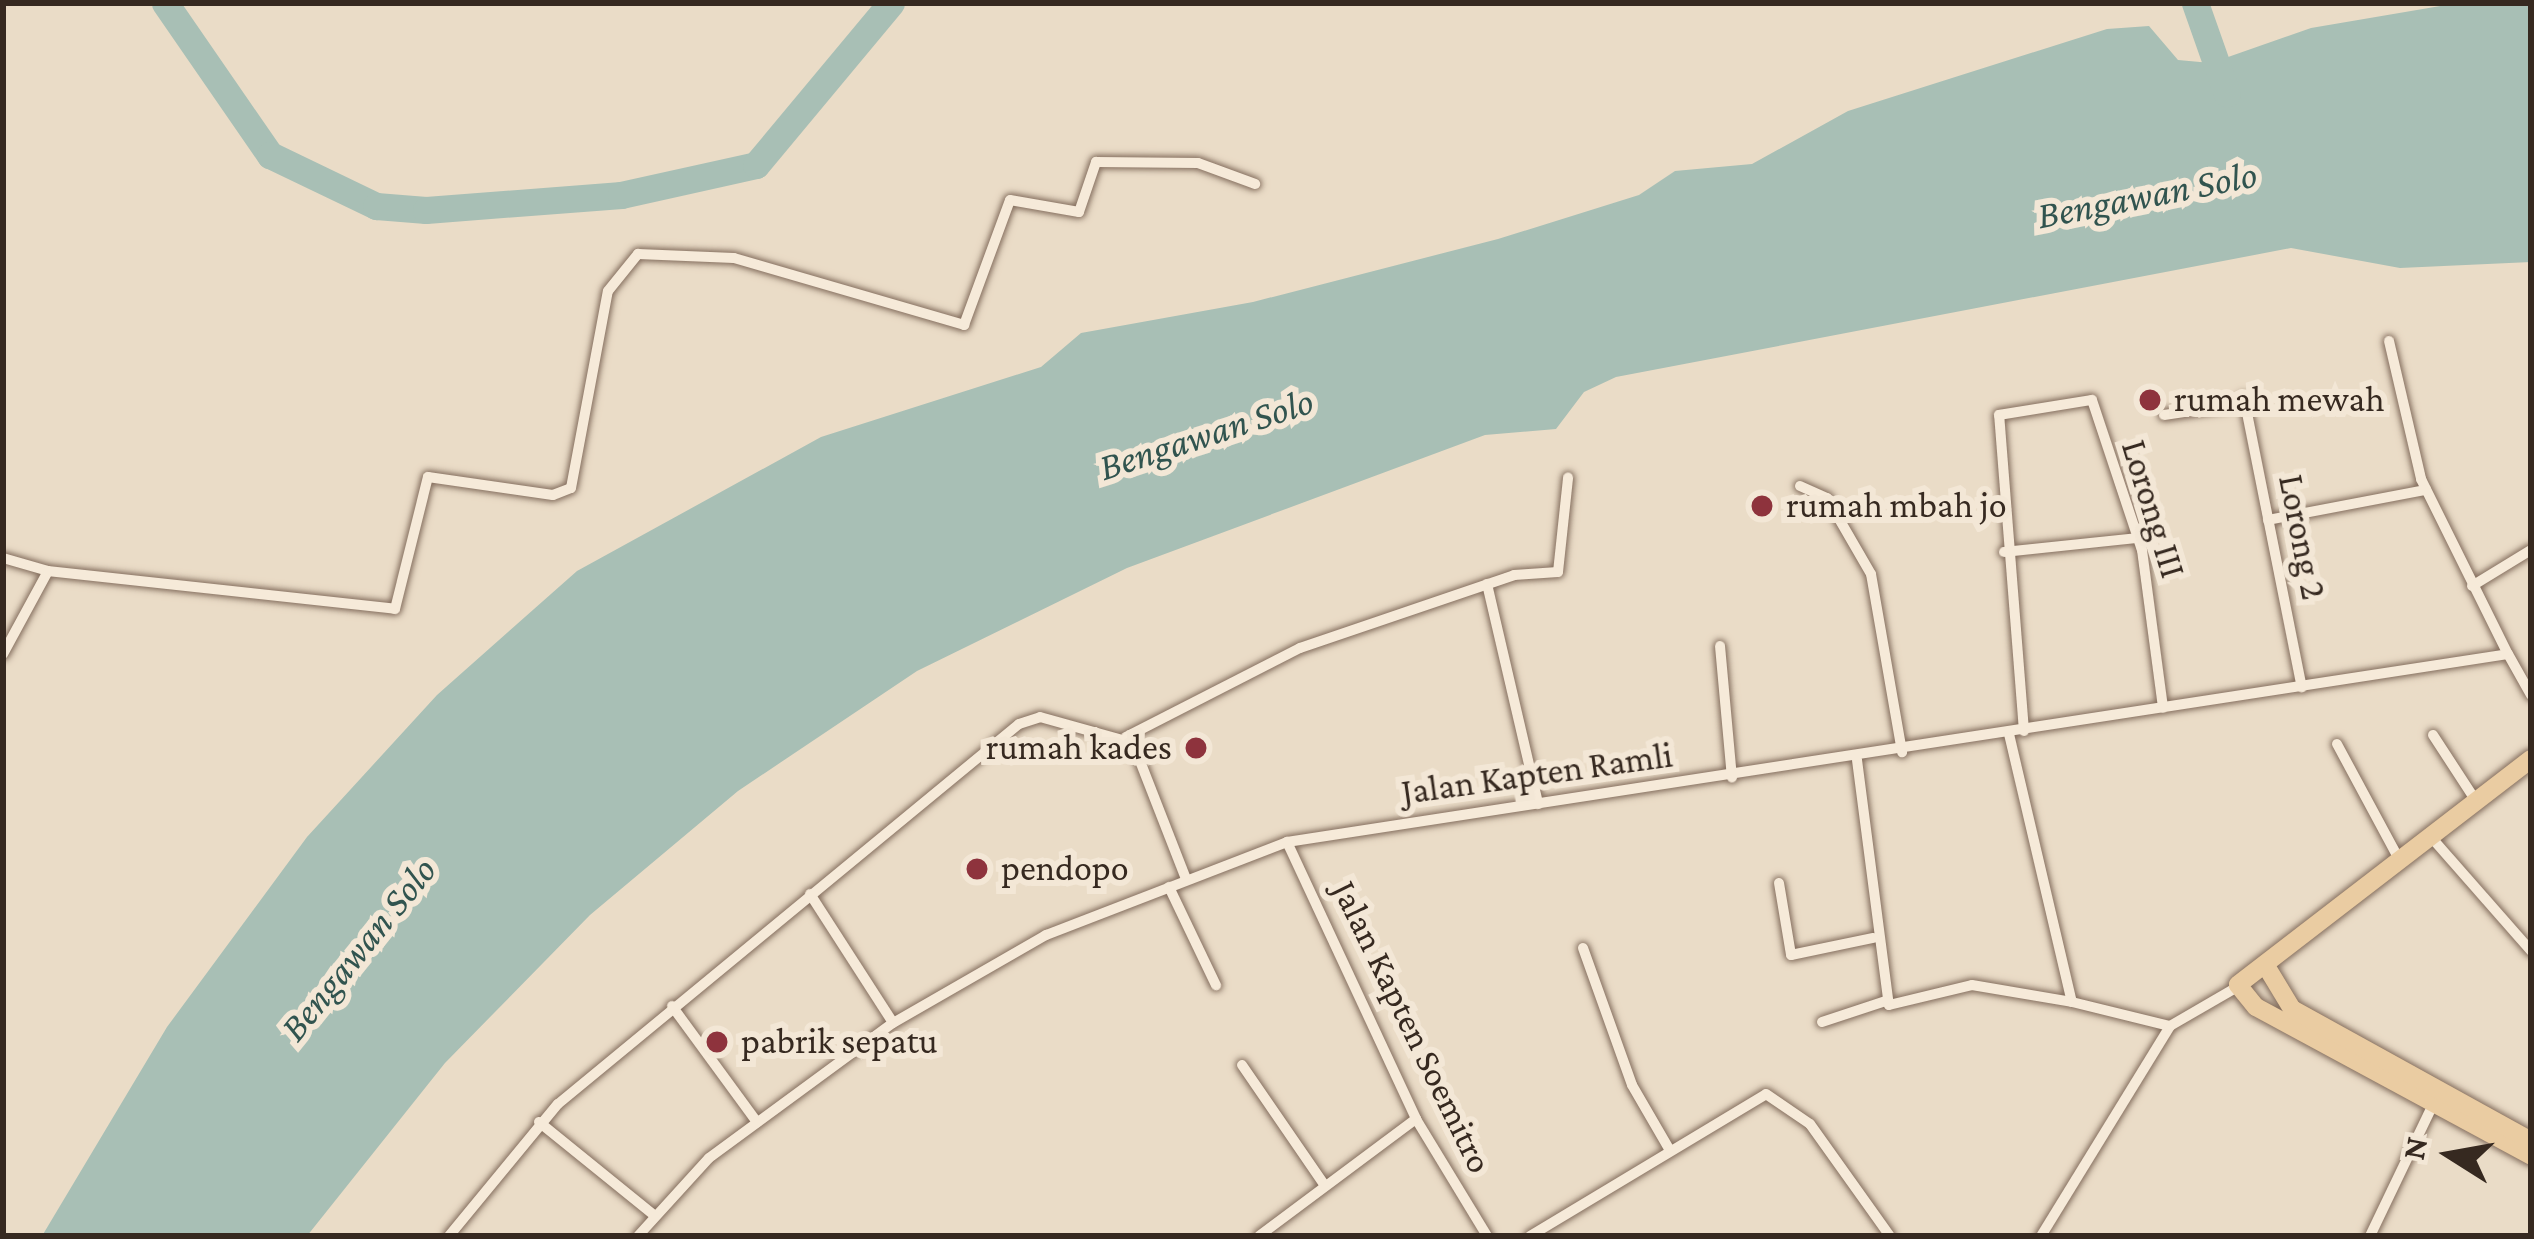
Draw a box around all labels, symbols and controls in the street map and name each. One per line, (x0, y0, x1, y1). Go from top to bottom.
water label: Bengawan Solo (2033, 151, 2261, 239)
water label: Bengawan Solo (1093, 377, 1319, 491)
place label: rumah mewah (2174, 378, 2384, 422)
marker: rumah mewah (2137, 387, 2163, 413)
street label: Lorong III (2112, 435, 2194, 583)
street label: Lorong 2 (2269, 471, 2335, 603)
place label: rumah mbah jo (1786, 484, 2006, 528)
marker: rumah mbah jo (1749, 493, 1775, 519)
place label: rumah kades (986, 726, 1172, 770)
street label: Jalan Kapten Ramli (1399, 734, 1675, 814)
marker: rumah kades (1183, 735, 1209, 761)
place label: pendopo (1001, 847, 1129, 891)
water label: Bengawan Solo (270, 848, 446, 1050)
marker: pendopo (964, 856, 990, 882)
street label: Jalan Kapten Soemitro (1323, 874, 1501, 1180)
place label: pabrik sepatu (741, 1020, 938, 1064)
marker: pabrik sepatu (704, 1029, 730, 1055)
north arrow (2390, 1095, 2510, 1215)
text: N (2394, 1133, 2434, 1163)

